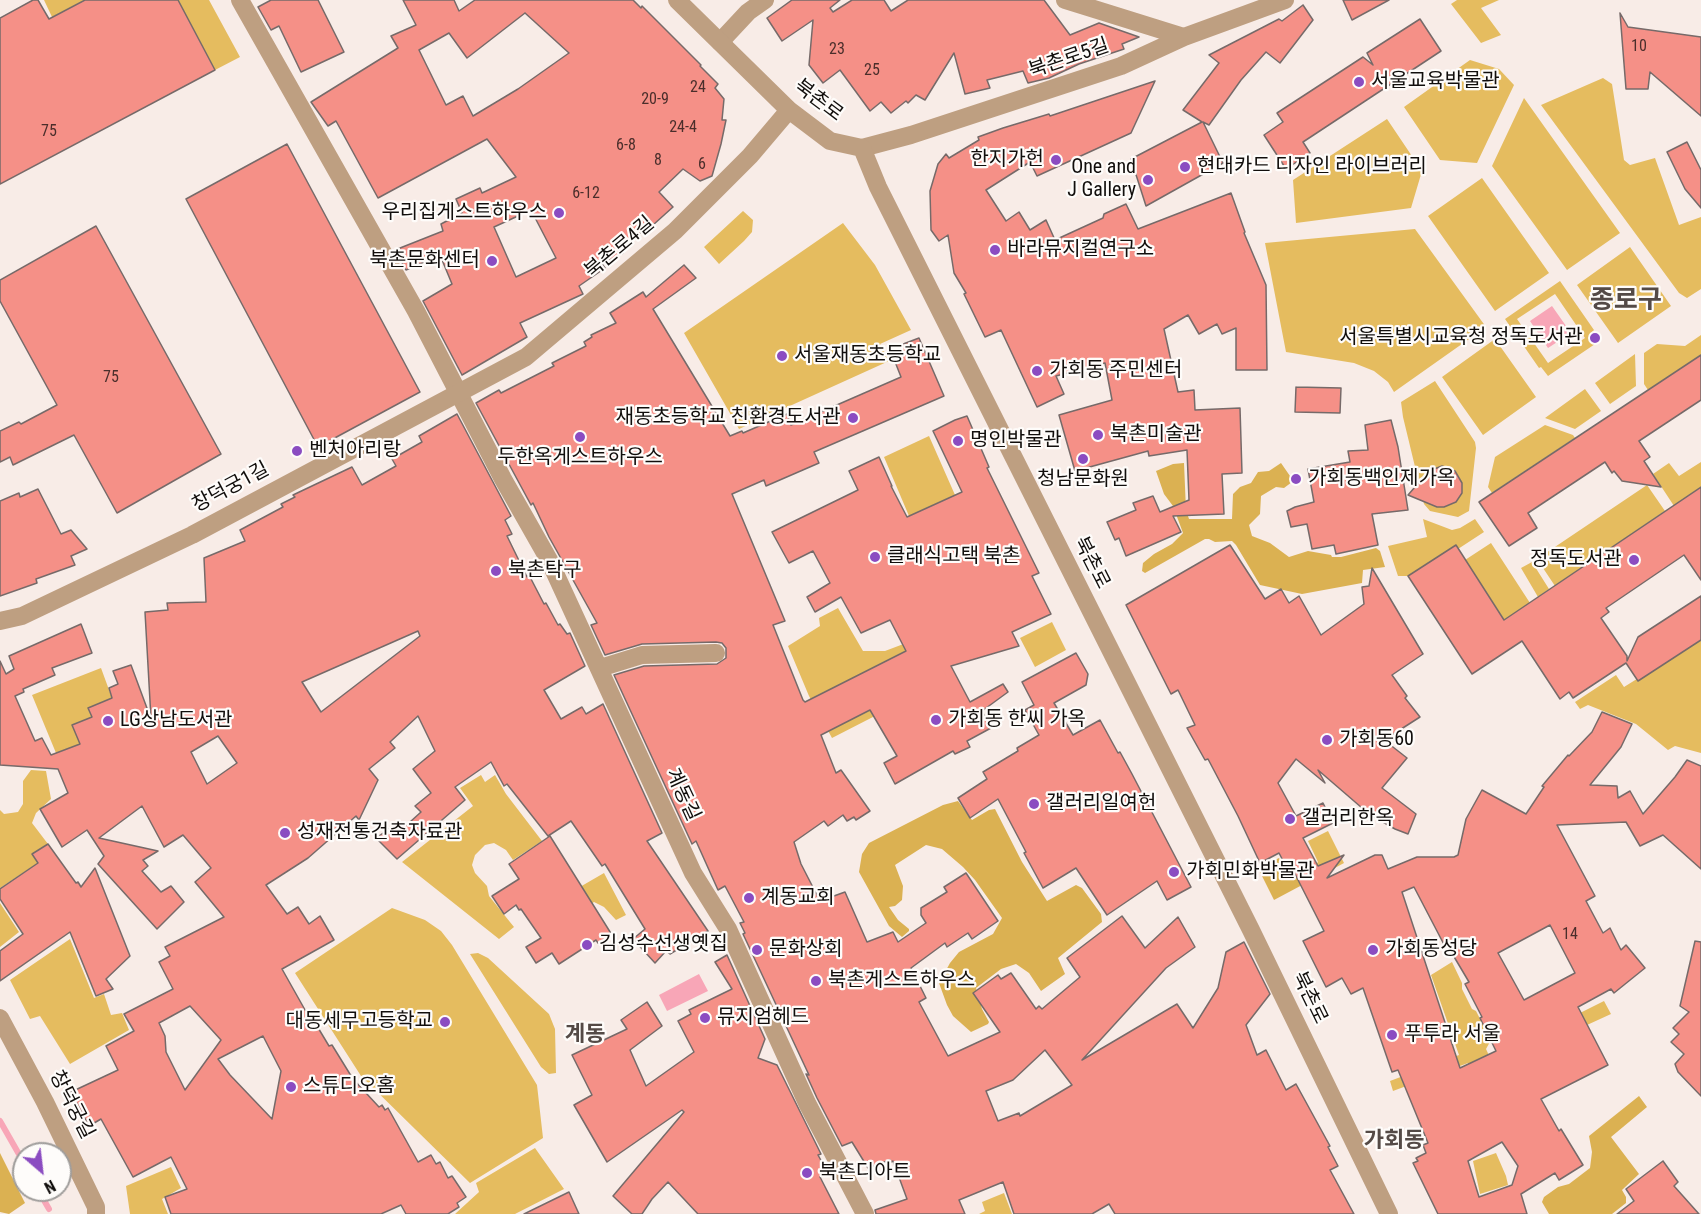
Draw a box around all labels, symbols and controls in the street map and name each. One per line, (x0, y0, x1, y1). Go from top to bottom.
street label: 북촌로5길 (1026, 34, 1112, 84)
house number: 10 (1631, 37, 1647, 57)
house number: 23 (829, 40, 845, 60)
house number: 25 (864, 61, 880, 81)
place label: 서울교육박물관 (1371, 70, 1500, 94)
street label: 북촌로 (789, 75, 847, 127)
marker: 서울교육박물관 (1352, 75, 1366, 89)
house number: 24 (690, 78, 706, 98)
house number: 20-9 (641, 90, 669, 110)
house number: 24-4 (669, 118, 697, 138)
house number: 75 (41, 122, 57, 142)
house number: 6-8 (616, 136, 636, 156)
place label: 한지가헌 (970, 148, 1044, 172)
house number: 8 (654, 151, 662, 171)
marker: 한지가헌 (1049, 153, 1063, 167)
house number: 6 (698, 155, 706, 175)
place label: 현대카드 디자인 라이브러리 (1197, 155, 1427, 179)
place label: One and J Gallery (1067, 156, 1136, 203)
marker: 현대카드 디자인 라이브러리 (1178, 160, 1192, 174)
marker: One and J Gallery (1141, 173, 1155, 187)
house number: 6-12 (572, 184, 600, 204)
place label: 우리집게스트하우스 (381, 201, 547, 225)
marker: 우리집게스트하우스 (552, 206, 566, 220)
street label: 북촌로4길 (580, 212, 660, 284)
place label: 바라뮤지컬연구소 (1007, 238, 1154, 262)
marker: 바라뮤지컬연구소 (988, 243, 1002, 257)
place label: 북촌문화센터 (370, 249, 480, 273)
marker: 북촌문화센터 (485, 254, 499, 268)
district label: 종로구 (1590, 285, 1662, 317)
place label: 서울특별시교육청 정독도서관 (1339, 326, 1583, 350)
marker: 서울특별시교육청 정독도서관 (1588, 331, 1602, 345)
place label: 서울재동초등학교 (794, 344, 941, 368)
marker: 서울재동초등학교 (775, 349, 789, 363)
place label: 가회동 주민센터 (1049, 359, 1182, 383)
marker: 가회동 주민센터 (1030, 364, 1044, 378)
house number: 75 (103, 368, 119, 388)
place label: 재동초등학교 친환경도서관 (616, 406, 841, 430)
marker: 재동초등학교 친환경도서관 (846, 411, 860, 425)
place label: 북촌미술관 (1110, 423, 1202, 447)
marker: 북촌미술관 (1091, 428, 1105, 442)
place label: 명인박물관 (970, 429, 1062, 453)
marker: 두한옥게스트하우스 (573, 430, 587, 444)
marker: 명인박물관 (951, 434, 965, 448)
place label: 벤처아리랑 (309, 439, 401, 463)
marker: 벤처아리랑 (290, 444, 304, 458)
place label: 두한옥게스트하우스 (497, 446, 663, 470)
marker: 청남문화원 (1076, 452, 1090, 466)
street label: 창덕궁1길 (189, 458, 273, 518)
place label: 가회동백인제가옥 (1308, 467, 1455, 491)
place label: 청남문화원 (1037, 468, 1129, 492)
marker: 가회동백인제가옥 (1289, 472, 1303, 486)
street label: 북촌로 (1068, 533, 1114, 593)
place label: 클래식고택 북촌 (887, 545, 1020, 569)
place label: 정독도서관 (1530, 548, 1622, 572)
marker: 클래식고택 북촌 (868, 550, 882, 564)
marker: 정독도서관 (1627, 553, 1641, 567)
place label: 북촌탁구 (508, 559, 582, 583)
marker: 북촌탁구 (489, 564, 503, 578)
place label: 가회동 한씨 가옥 (948, 708, 1086, 732)
place label: LG상남도서관 (120, 709, 233, 733)
marker: 가회동 한씨 가옥 (929, 713, 943, 727)
marker: LG상남도서관 (101, 714, 115, 728)
place label: 가회동60 (1339, 728, 1414, 752)
marker: 가회동60 (1320, 733, 1334, 747)
street label: 계동길 (659, 765, 705, 825)
place label: 갤러리일여헌 (1046, 792, 1156, 816)
marker: 갤러리일여헌 (1027, 797, 1041, 811)
place label: 갤러리한옥 (1302, 807, 1394, 831)
marker: 갤러리한옥 (1283, 812, 1297, 826)
place label: 성재전통건축자료관 (297, 821, 463, 845)
marker: 성재전통건축자료관 (278, 826, 292, 840)
place label: 가회민화박물관 (1186, 860, 1315, 884)
marker: 가회민화박물관 (1167, 865, 1181, 879)
place label: 계동교회 (761, 886, 835, 910)
marker: 계동교회 (742, 891, 756, 905)
house number: 14 (1562, 925, 1578, 945)
place label: 김성수선생옛집 (599, 933, 728, 957)
marker: 김성수선생옛집 (580, 938, 594, 952)
place label: 문화상회 (769, 938, 843, 962)
place label: 가회동성당 (1385, 938, 1477, 962)
marker: 문화상회 (750, 943, 764, 957)
marker: 가회동성당 (1366, 943, 1380, 957)
street label: 북촌로 (1286, 968, 1332, 1028)
place label: 북촌게스트하우스 (828, 969, 975, 993)
marker: 북촌게스트하우스 (809, 974, 823, 988)
place label: 뮤지엄헤드 (717, 1006, 809, 1030)
place label: 대동세무고등학교 (286, 1010, 433, 1034)
marker: 뮤지엄헤드 (698, 1011, 712, 1025)
marker: 대동세무고등학교 (438, 1015, 452, 1029)
district label: 계동 (565, 1022, 605, 1048)
place label: 푸투라 서울 (1404, 1023, 1501, 1047)
marker: 푸투라 서울 (1385, 1028, 1399, 1042)
street label: 창덕궁길 (44, 1067, 98, 1143)
place label: 스튜디오홈 (303, 1075, 395, 1099)
marker: 스튜디오홈 (284, 1080, 298, 1094)
district label: 가회동 (1364, 1128, 1424, 1154)
north arrow (12, 1142, 72, 1202)
place label: 북촌디아트 (819, 1161, 911, 1185)
marker: 북촌디아트 (800, 1166, 814, 1180)
text: N (41, 1176, 59, 1197)

